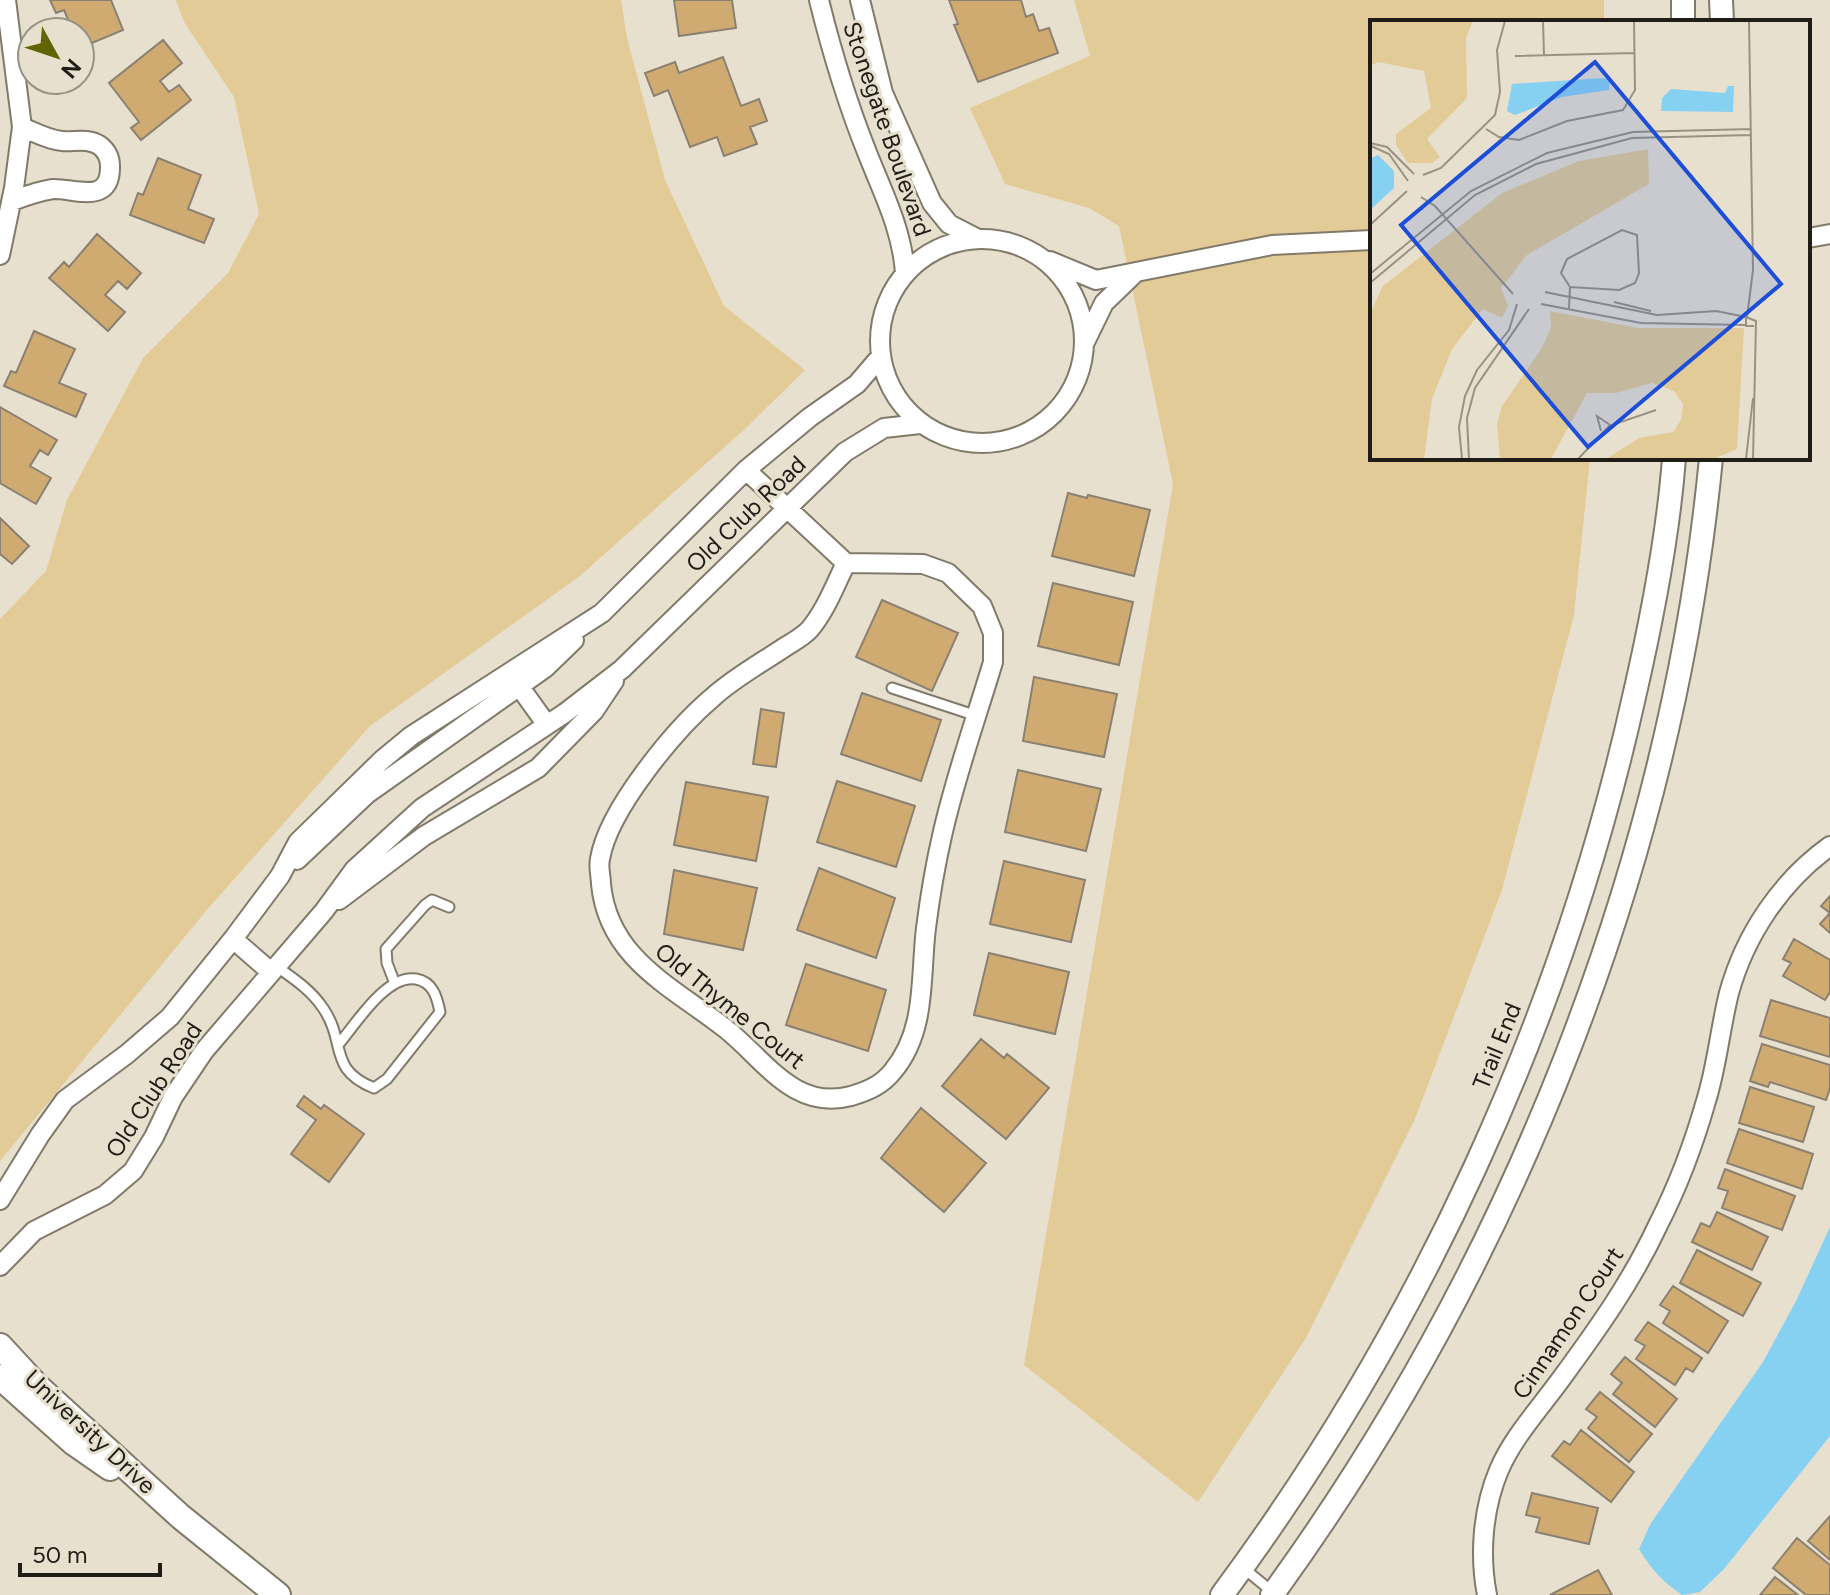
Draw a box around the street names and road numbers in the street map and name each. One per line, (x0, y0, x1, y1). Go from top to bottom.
street label: Stonegate Boulevard (837, 18, 938, 240)
street label: Old Club Road (680, 449, 812, 578)
street label: Old Thyme Court (650, 936, 811, 1075)
street label: Trail End (1466, 998, 1527, 1093)
street label: Old Club Road (99, 1017, 208, 1163)
street label: Cinnamon Court (1506, 1241, 1629, 1404)
street label: University Drive (19, 1363, 162, 1500)

